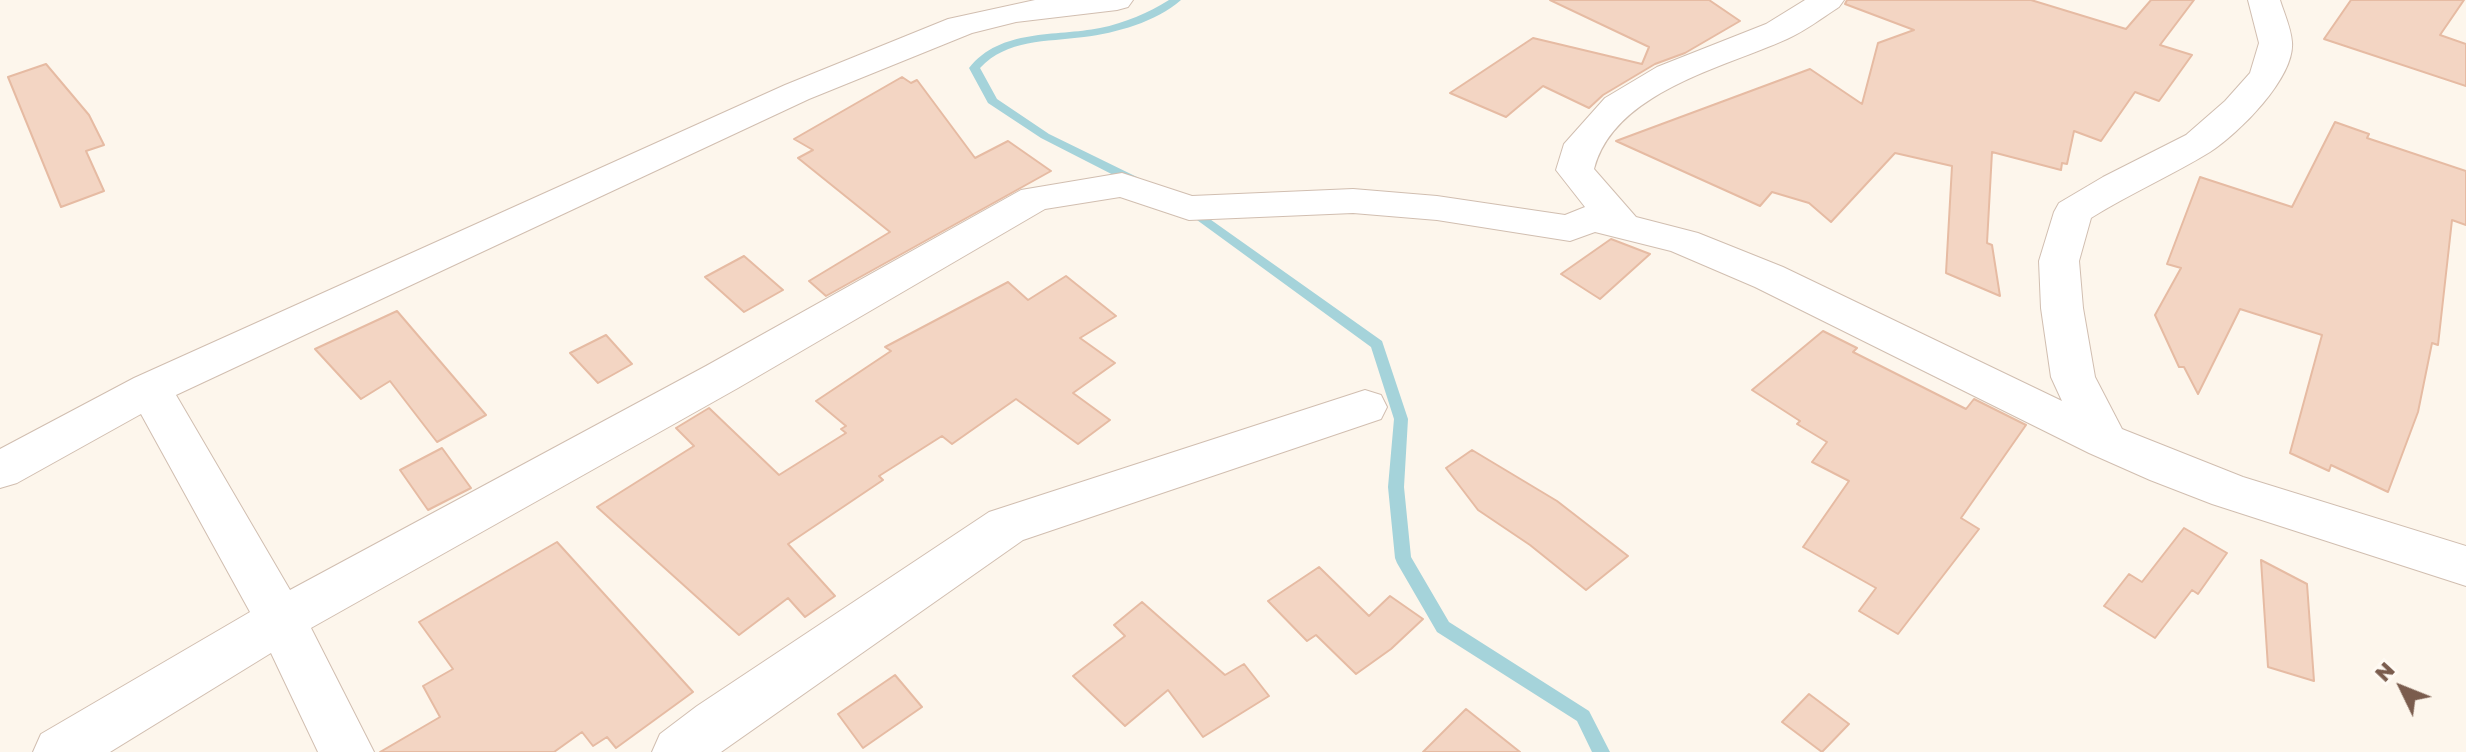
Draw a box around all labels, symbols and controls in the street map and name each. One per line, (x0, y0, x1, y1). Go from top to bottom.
north arrow (2362, 648, 2442, 728)
text: N (2368, 656, 2400, 687)

